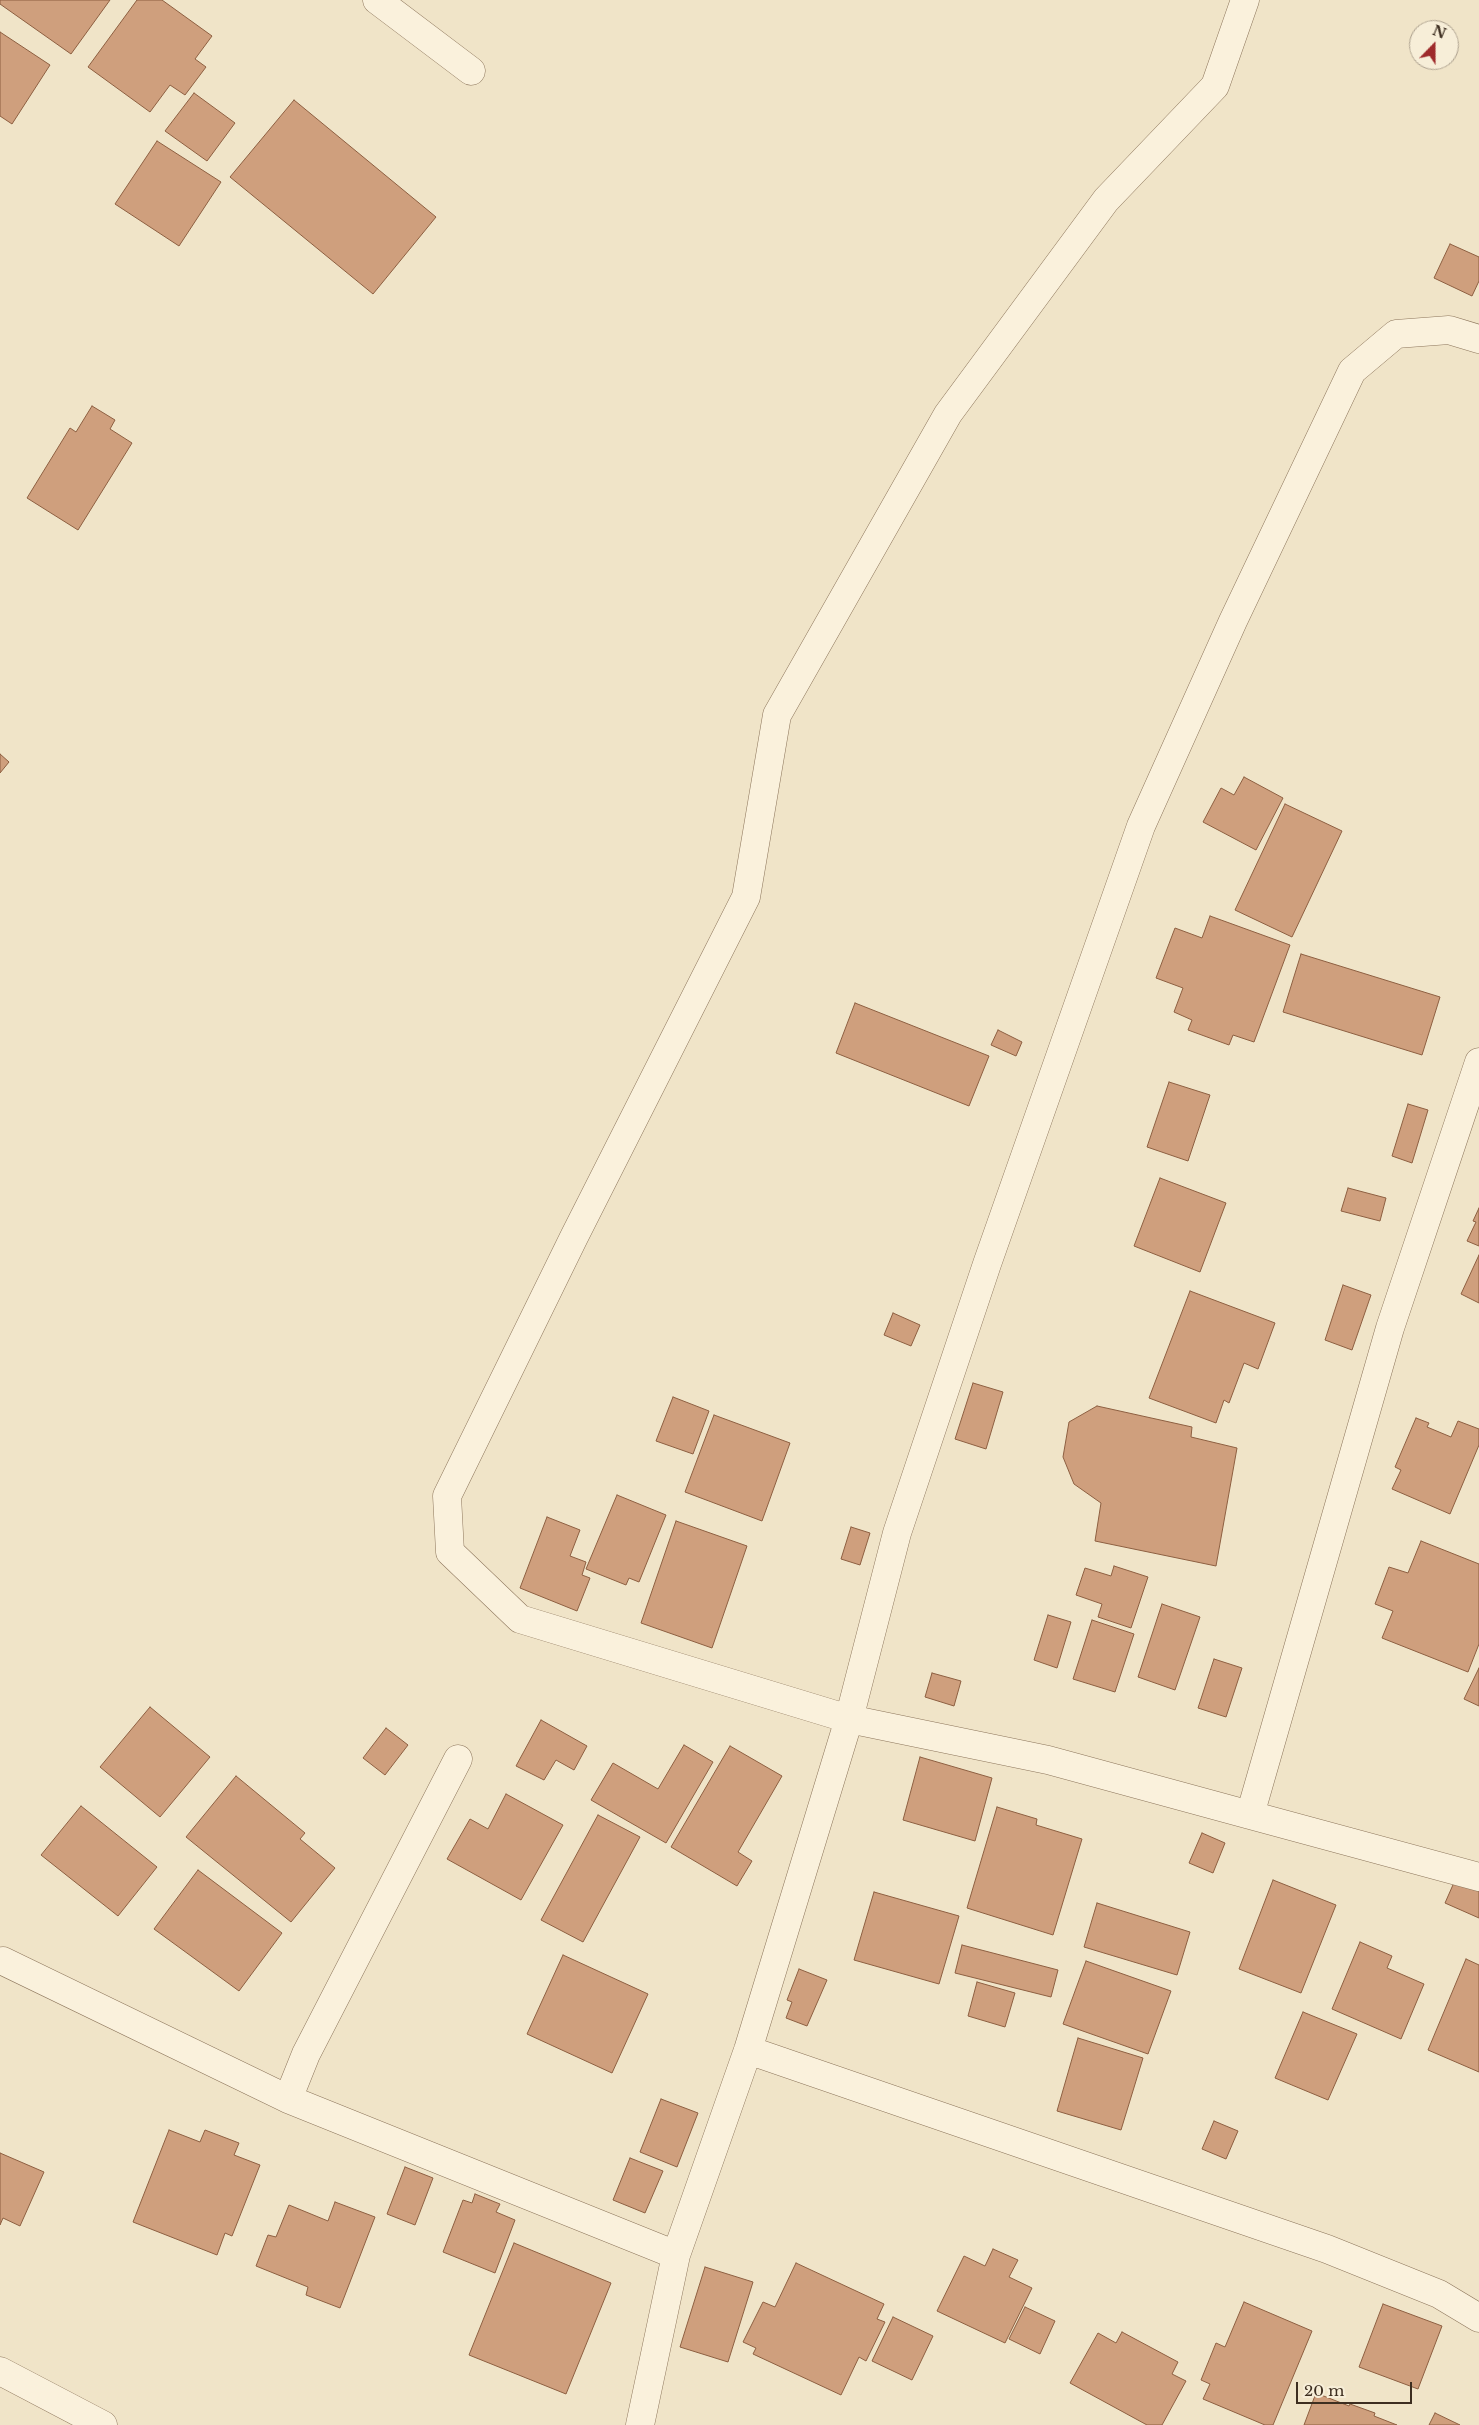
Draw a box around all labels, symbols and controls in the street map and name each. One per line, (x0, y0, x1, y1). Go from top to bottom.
north arrow (1409, 20, 1459, 70)
text: N (1430, 21, 1449, 43)
scale bar (1299, 2372, 1415, 2404)
text: 20 m (1304, 2381, 1344, 2400)

